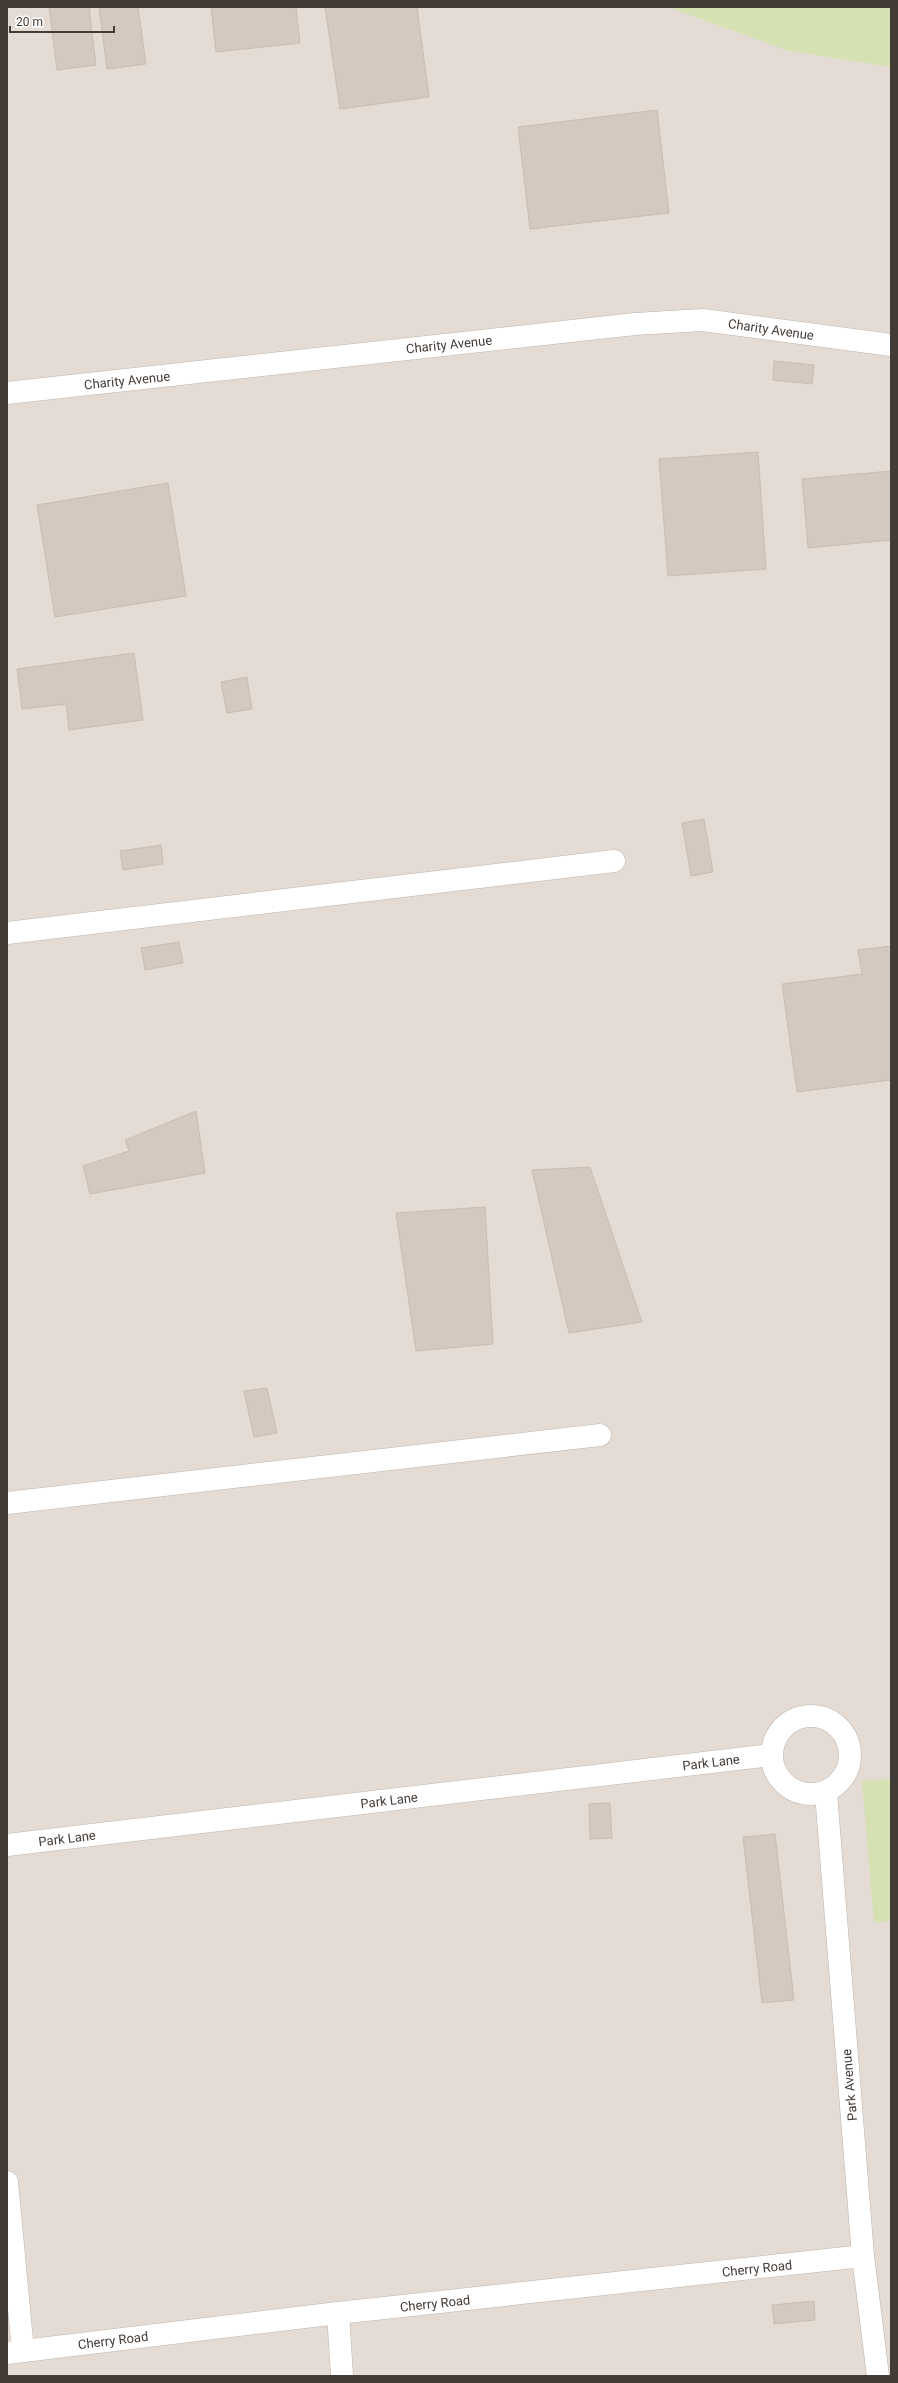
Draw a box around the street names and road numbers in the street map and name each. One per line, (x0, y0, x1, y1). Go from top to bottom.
street label: Charity Avenue (727, 316, 815, 343)
street label: Charity Avenue (405, 333, 493, 356)
street label: Charity Avenue (83, 369, 171, 392)
street label: Park Lane (682, 1752, 741, 1773)
street label: Park Lane (360, 1790, 419, 1811)
street label: Park Lane (38, 1828, 97, 1849)
street label: Park Avenue (839, 2048, 860, 2121)
street label: Cherry Road (721, 2257, 793, 2280)
street label: Cherry Road (399, 2292, 471, 2315)
street label: Cherry Road (77, 2329, 149, 2352)

